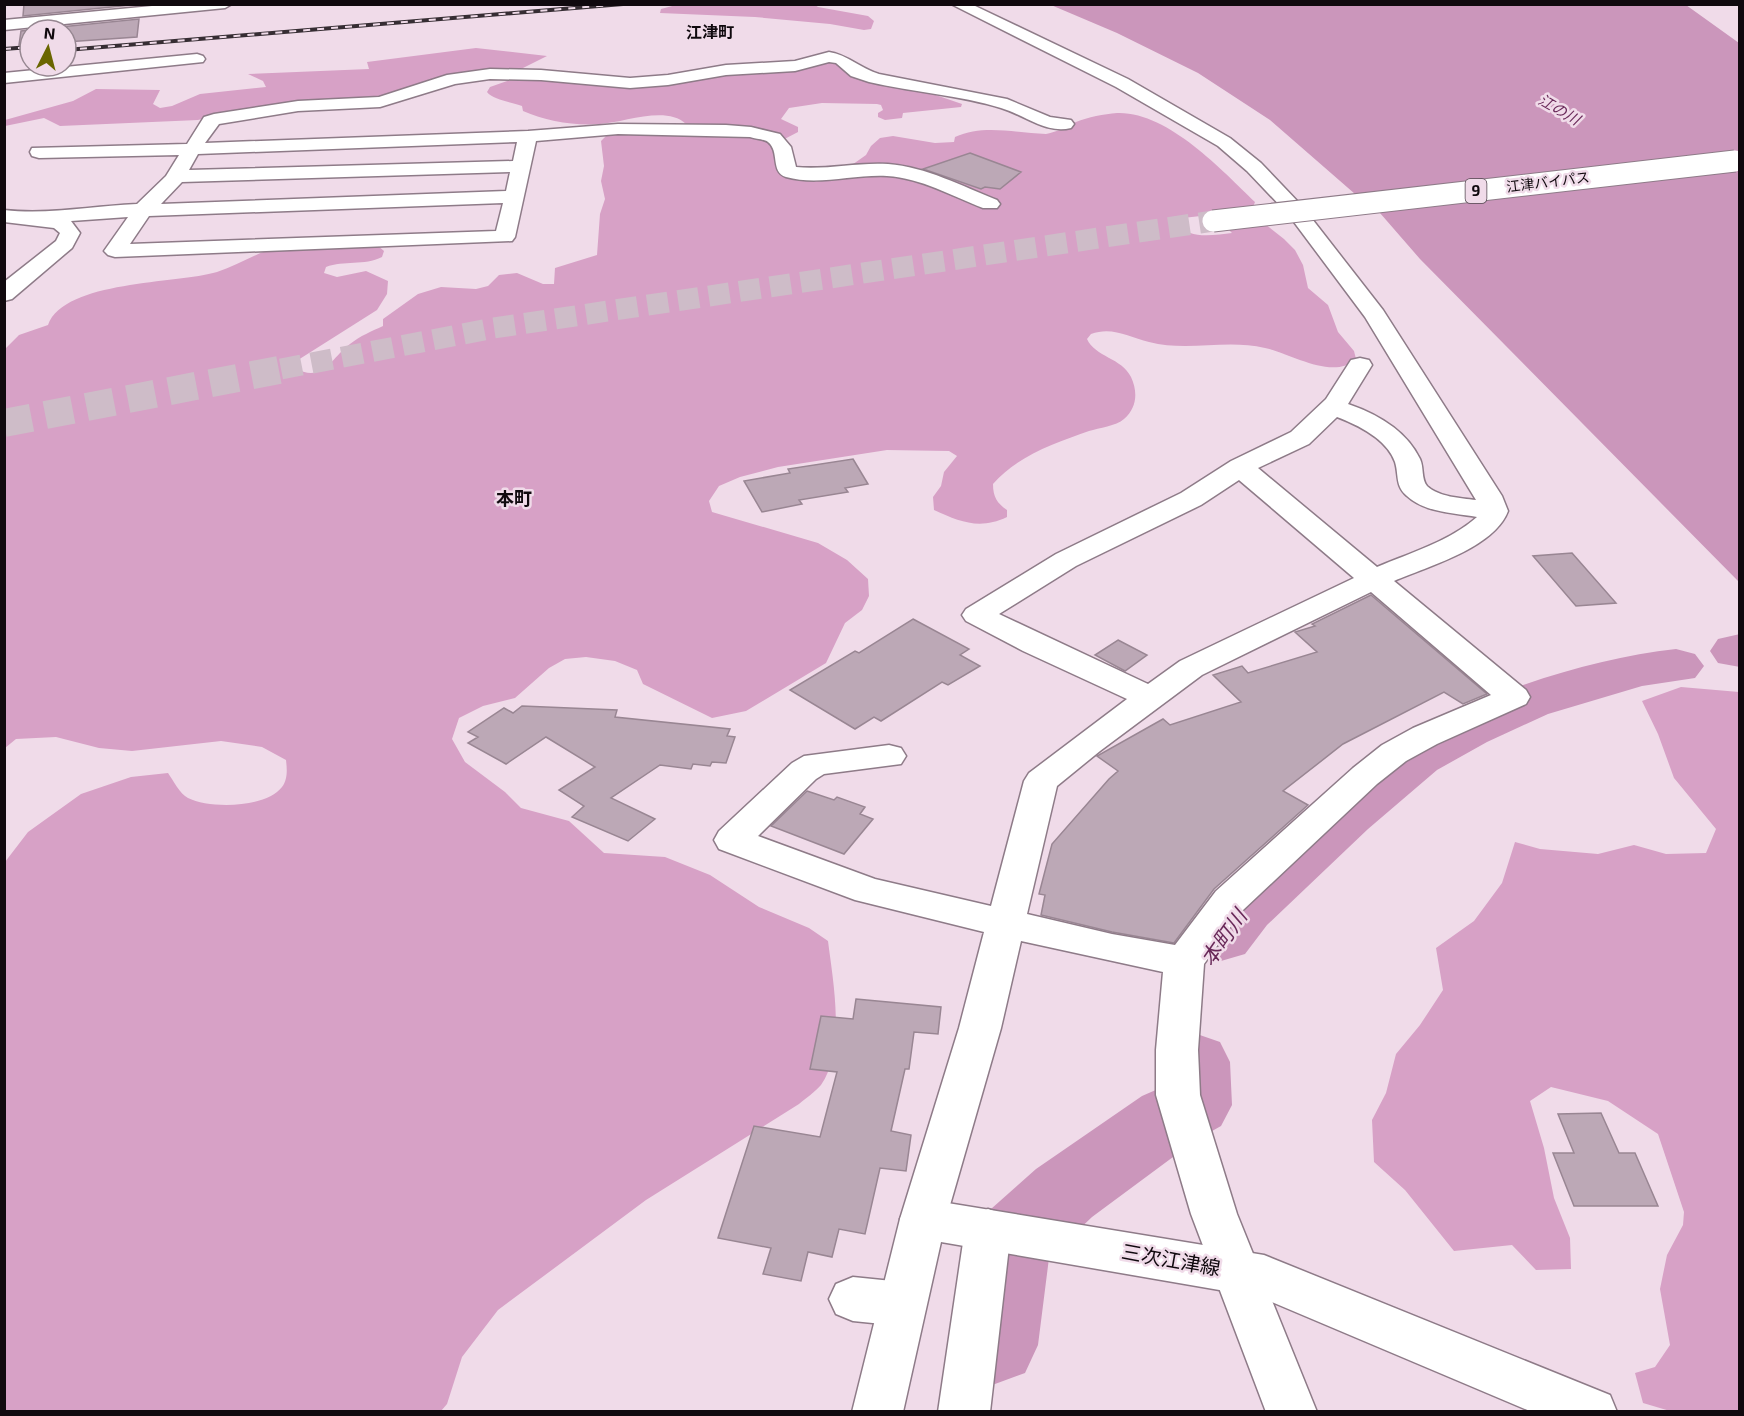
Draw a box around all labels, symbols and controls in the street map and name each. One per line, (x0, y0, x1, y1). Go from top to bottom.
north arrow (18, 18, 78, 78)
district label: 江津町 (686, 22, 734, 41)
text: N (43, 23, 56, 43)
water label: 江の川 (1536, 90, 1585, 129)
street label: 江津バイパス (1505, 168, 1591, 195)
road number: 9 (1466, 179, 1486, 203)
district label: 本町 (496, 487, 532, 509)
water label: 本町川 (1194, 903, 1252, 970)
street label: 三次江津線 (1120, 1239, 1222, 1280)

